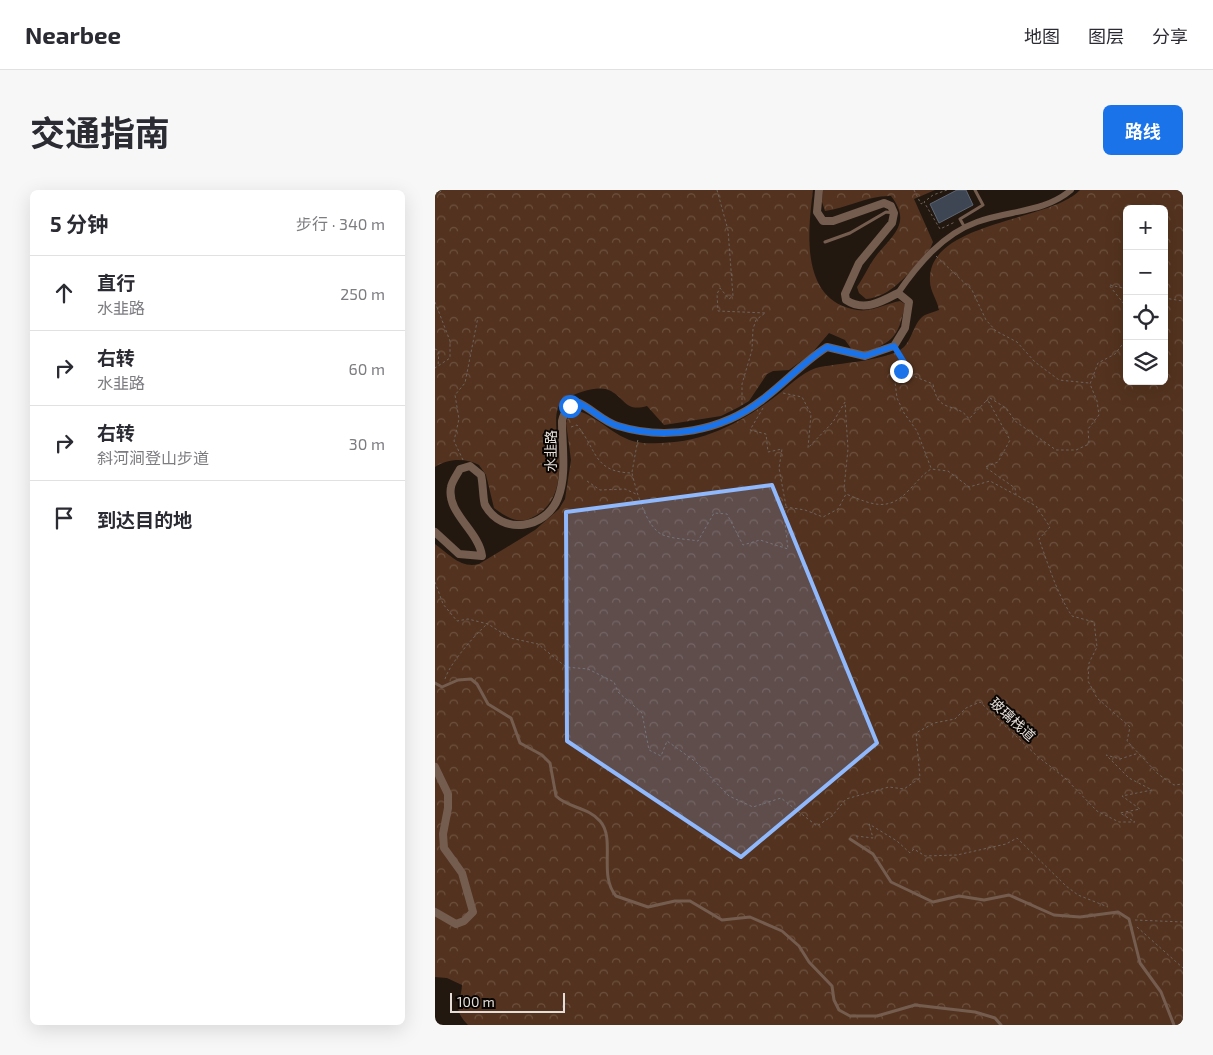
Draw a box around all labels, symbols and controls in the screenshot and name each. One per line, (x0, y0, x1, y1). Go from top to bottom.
text: Nearbee (25, 20, 121, 49)
text: 地图 (1024, 25, 1060, 47)
text: 图层 (1088, 25, 1124, 47)
text: 分享 (1152, 25, 1188, 47)
button: 路线 (1103, 105, 1183, 155)
text: 交通指南 (30, 111, 170, 153)
map controls (1123, 205, 1168, 385)
button: + (1123, 205, 1168, 250)
text: 5 分钟 (50, 211, 108, 236)
text: 步行 · 340 m (296, 214, 385, 233)
button: − (1123, 250, 1168, 295)
text: 直行 (97, 271, 135, 294)
icon: ahead (50, 279, 78, 307)
text: 250 m (340, 284, 385, 303)
button: locate (1123, 295, 1168, 340)
text: 水韭路 (97, 298, 145, 317)
button: layers (1123, 340, 1168, 385)
text: 右转 (97, 346, 135, 369)
icon: right (50, 354, 78, 382)
text: 60 m (349, 359, 385, 378)
route end (890, 360, 913, 383)
text: 水韭路 (97, 373, 145, 392)
route start (559, 395, 582, 418)
text: 右转 (97, 421, 135, 444)
icon: right (50, 429, 78, 457)
street label: 水韭路 (542, 430, 559, 472)
text: 30 m (349, 434, 385, 453)
text: 斜河涧登山步道 (97, 448, 209, 467)
icon: arrive (50, 504, 78, 532)
text: 到达目的地 (97, 508, 192, 531)
street label: 玻璃栈道 (987, 694, 1039, 744)
scale bar (450, 990, 565, 1013)
text: 100 m (457, 993, 495, 1010)

